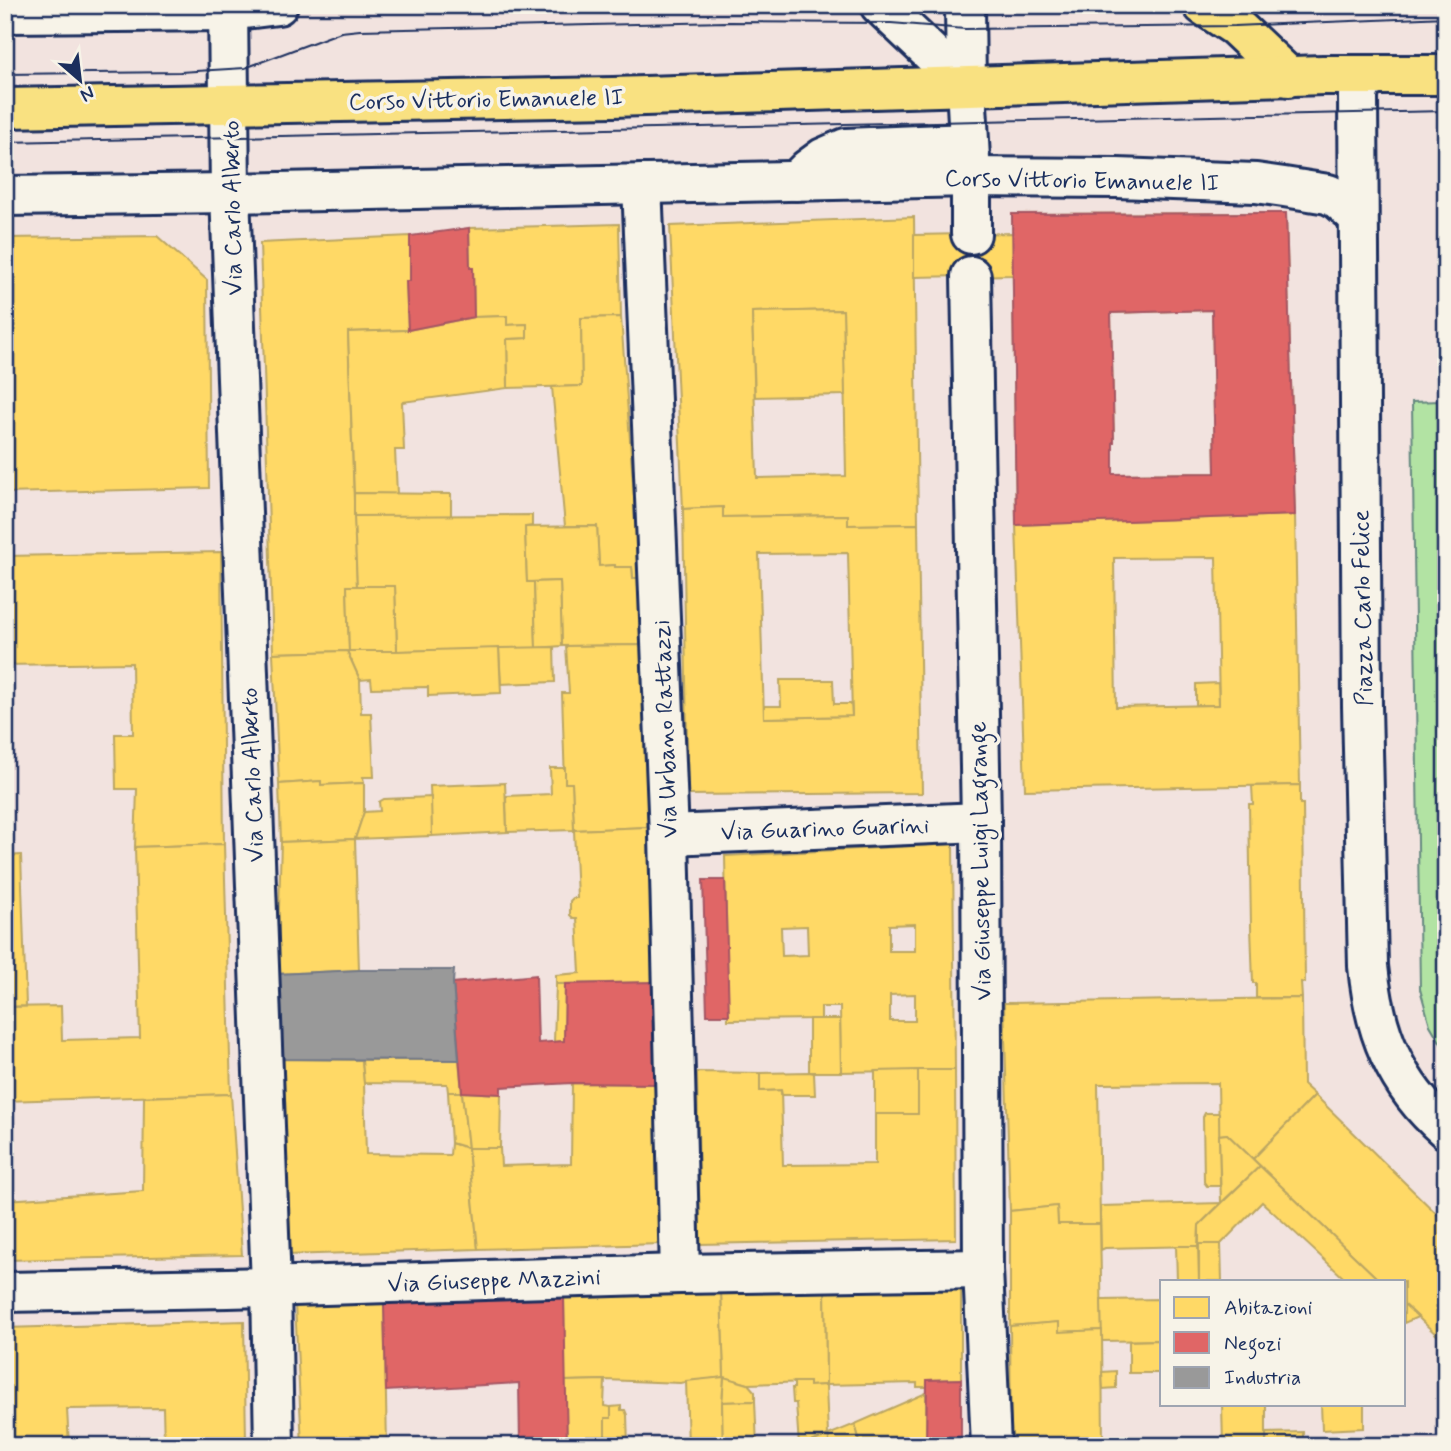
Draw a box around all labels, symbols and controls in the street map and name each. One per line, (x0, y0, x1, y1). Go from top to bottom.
north arrow (46, 46, 116, 116)
text: N (76, 80, 99, 108)
street label: Corso Vittorio Emanuele II (348, 83, 624, 118)
street label: Via Carlo Alberto (216, 120, 251, 296)
street label: Corso Vittorio Emanuele II (944, 164, 1220, 199)
street label: Piazza Carlo Felice (1346, 509, 1381, 706)
street label: Via Urbano Rattazzi (647, 619, 686, 839)
street label: Via Carlo Alberto (235, 687, 272, 863)
street label: Via Giuseppe Luigi Lagrange (964, 721, 1002, 1001)
street label: Via Guarino Guarini (720, 810, 930, 849)
street label: Via Giuseppe Mazzini (387, 1262, 601, 1301)
legend (1160, 1280, 1406, 1406)
text: Abitazioni (1224, 1294, 1313, 1322)
text: Negozi (1224, 1330, 1282, 1360)
text: Industria (1224, 1364, 1301, 1392)

